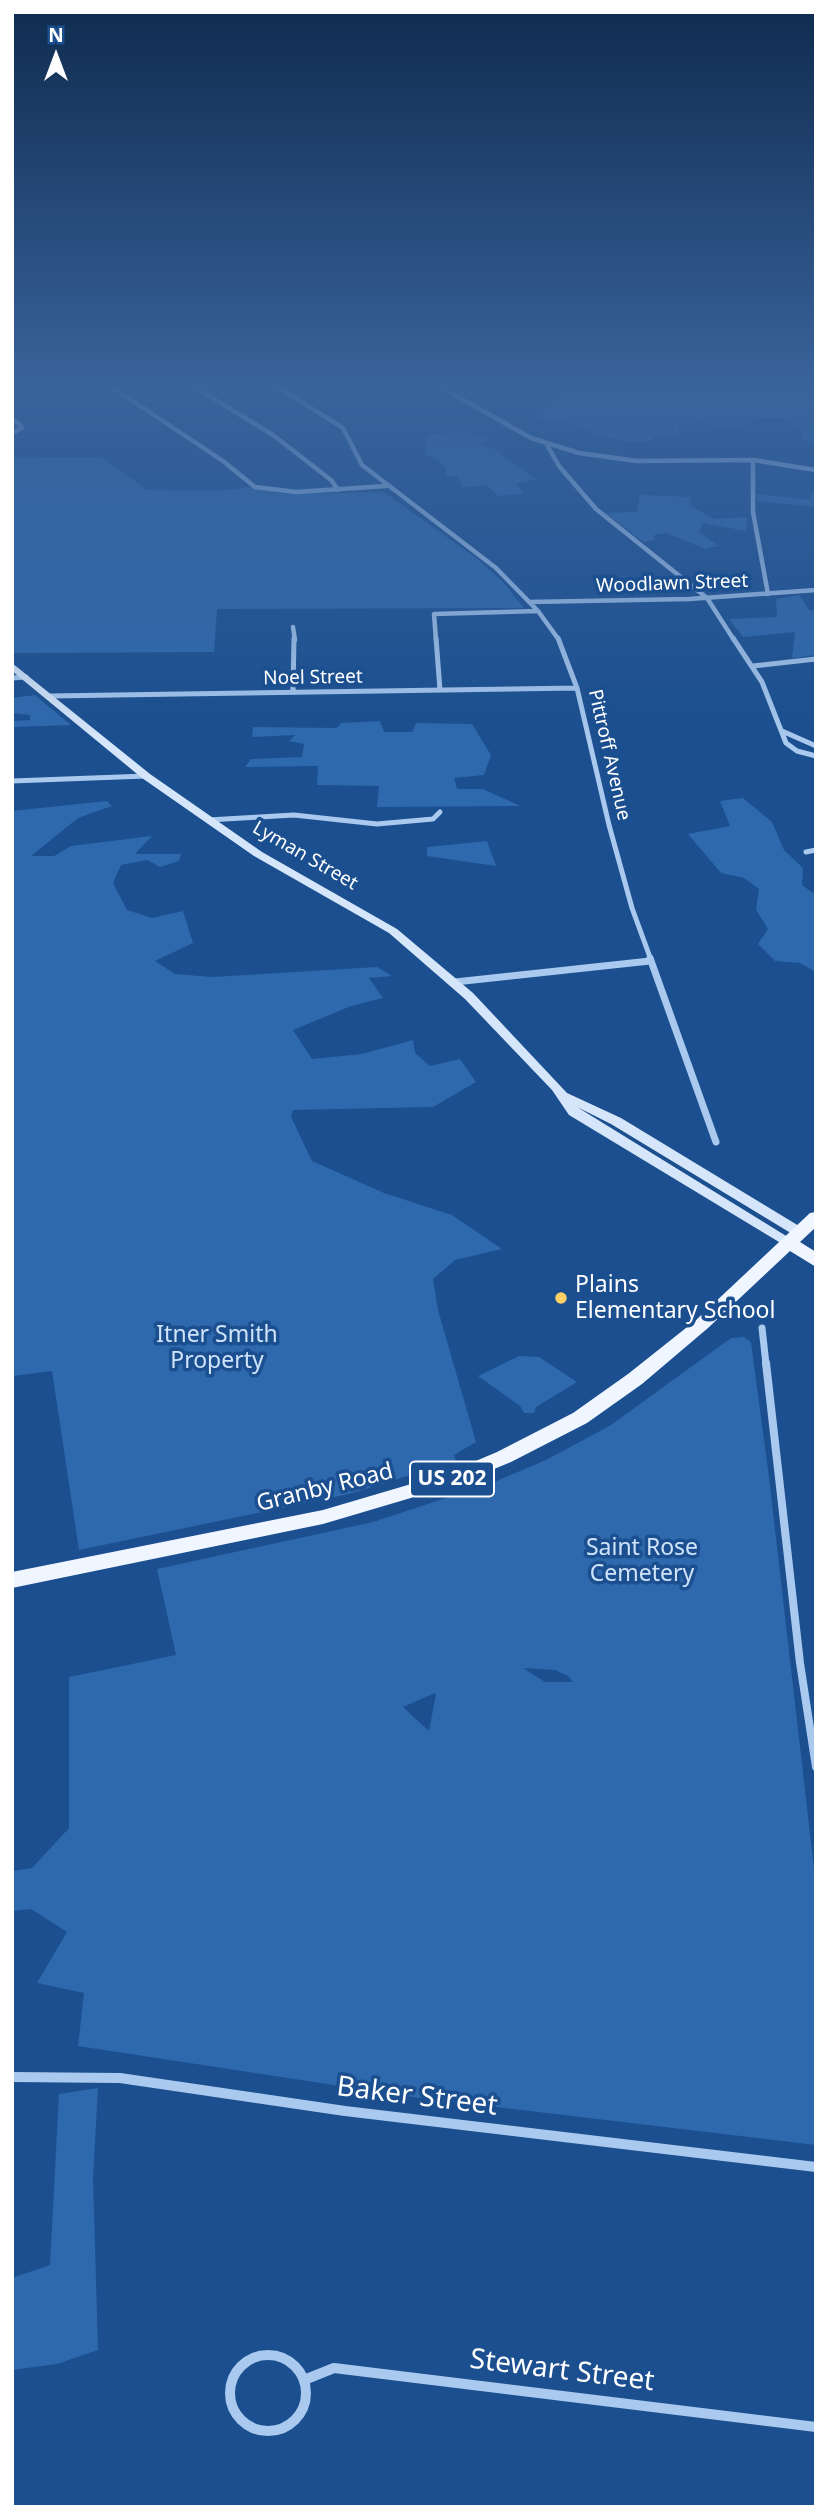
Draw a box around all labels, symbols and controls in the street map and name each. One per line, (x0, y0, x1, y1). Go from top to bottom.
north arrow (21, 21, 91, 91)
text: N (48, 22, 64, 48)
street label: Woodlawn Street (596, 570, 748, 598)
street label: Noel Street (263, 666, 363, 690)
street label: Pittroff Avenue (583, 687, 635, 823)
street label: Lyman Street (248, 817, 362, 895)
place label: Plains Elementary School (575, 1271, 775, 1325)
marker: Plains Elementary School (553, 1290, 569, 1306)
park label: Itner Smith Property (156, 1321, 278, 1375)
street label: Granby Road (254, 1458, 396, 1518)
road number: US 202 (410, 1462, 494, 1496)
park label: Saint Rose Cemetery (586, 1534, 698, 1588)
street label: Baker Street (335, 2070, 499, 2124)
street label: Stewart Street (468, 2343, 656, 2399)

